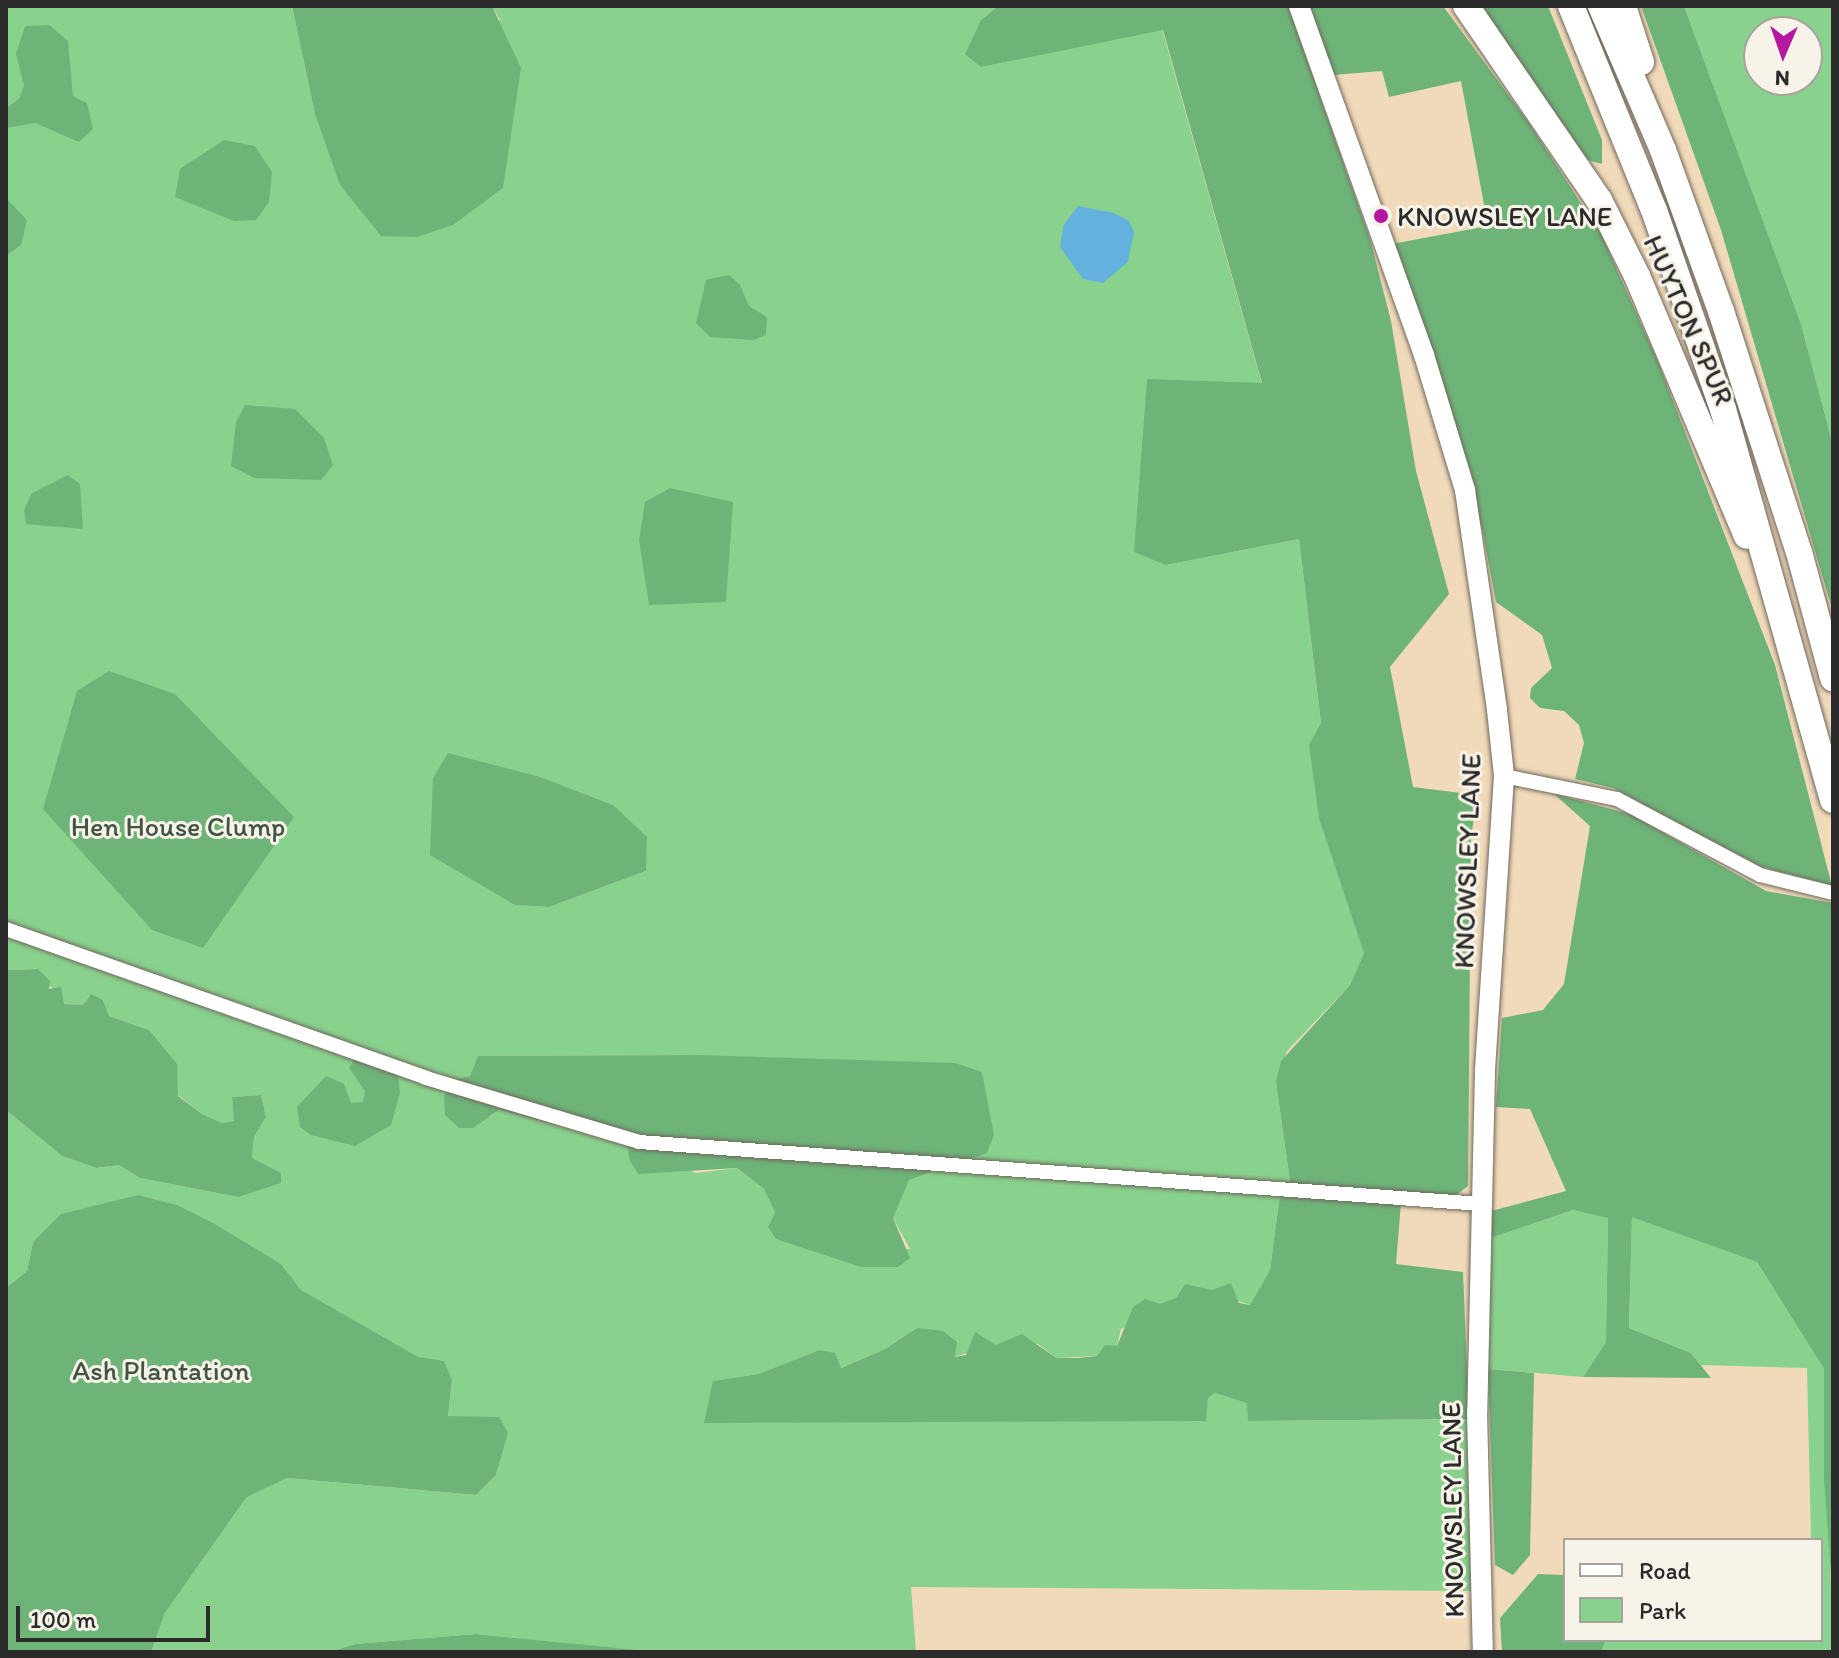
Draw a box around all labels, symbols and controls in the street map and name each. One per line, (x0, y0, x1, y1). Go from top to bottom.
north arrow (1743, 16, 1823, 96)
text: N (1774, 65, 1790, 92)
place label: KNOWSLEY LANE (1397, 199, 1612, 233)
marker: KNOWSLEY LANE (1372, 207, 1390, 225)
street label: HUYTON SPUR (1637, 230, 1741, 410)
street label: KNOWSLEY LANE (1446, 753, 1488, 969)
park label: Hen House Clump (71, 809, 285, 843)
park label: Ash Plantation (73, 1353, 249, 1387)
street label: KNOWSLEY LANE (1433, 1402, 1471, 1618)
legend (1563, 1538, 1823, 1642)
text: Road (1639, 1556, 1691, 1585)
scale bar (20, 1590, 214, 1640)
text: Park (1639, 1596, 1686, 1625)
text: 100 m (30, 1605, 96, 1634)

